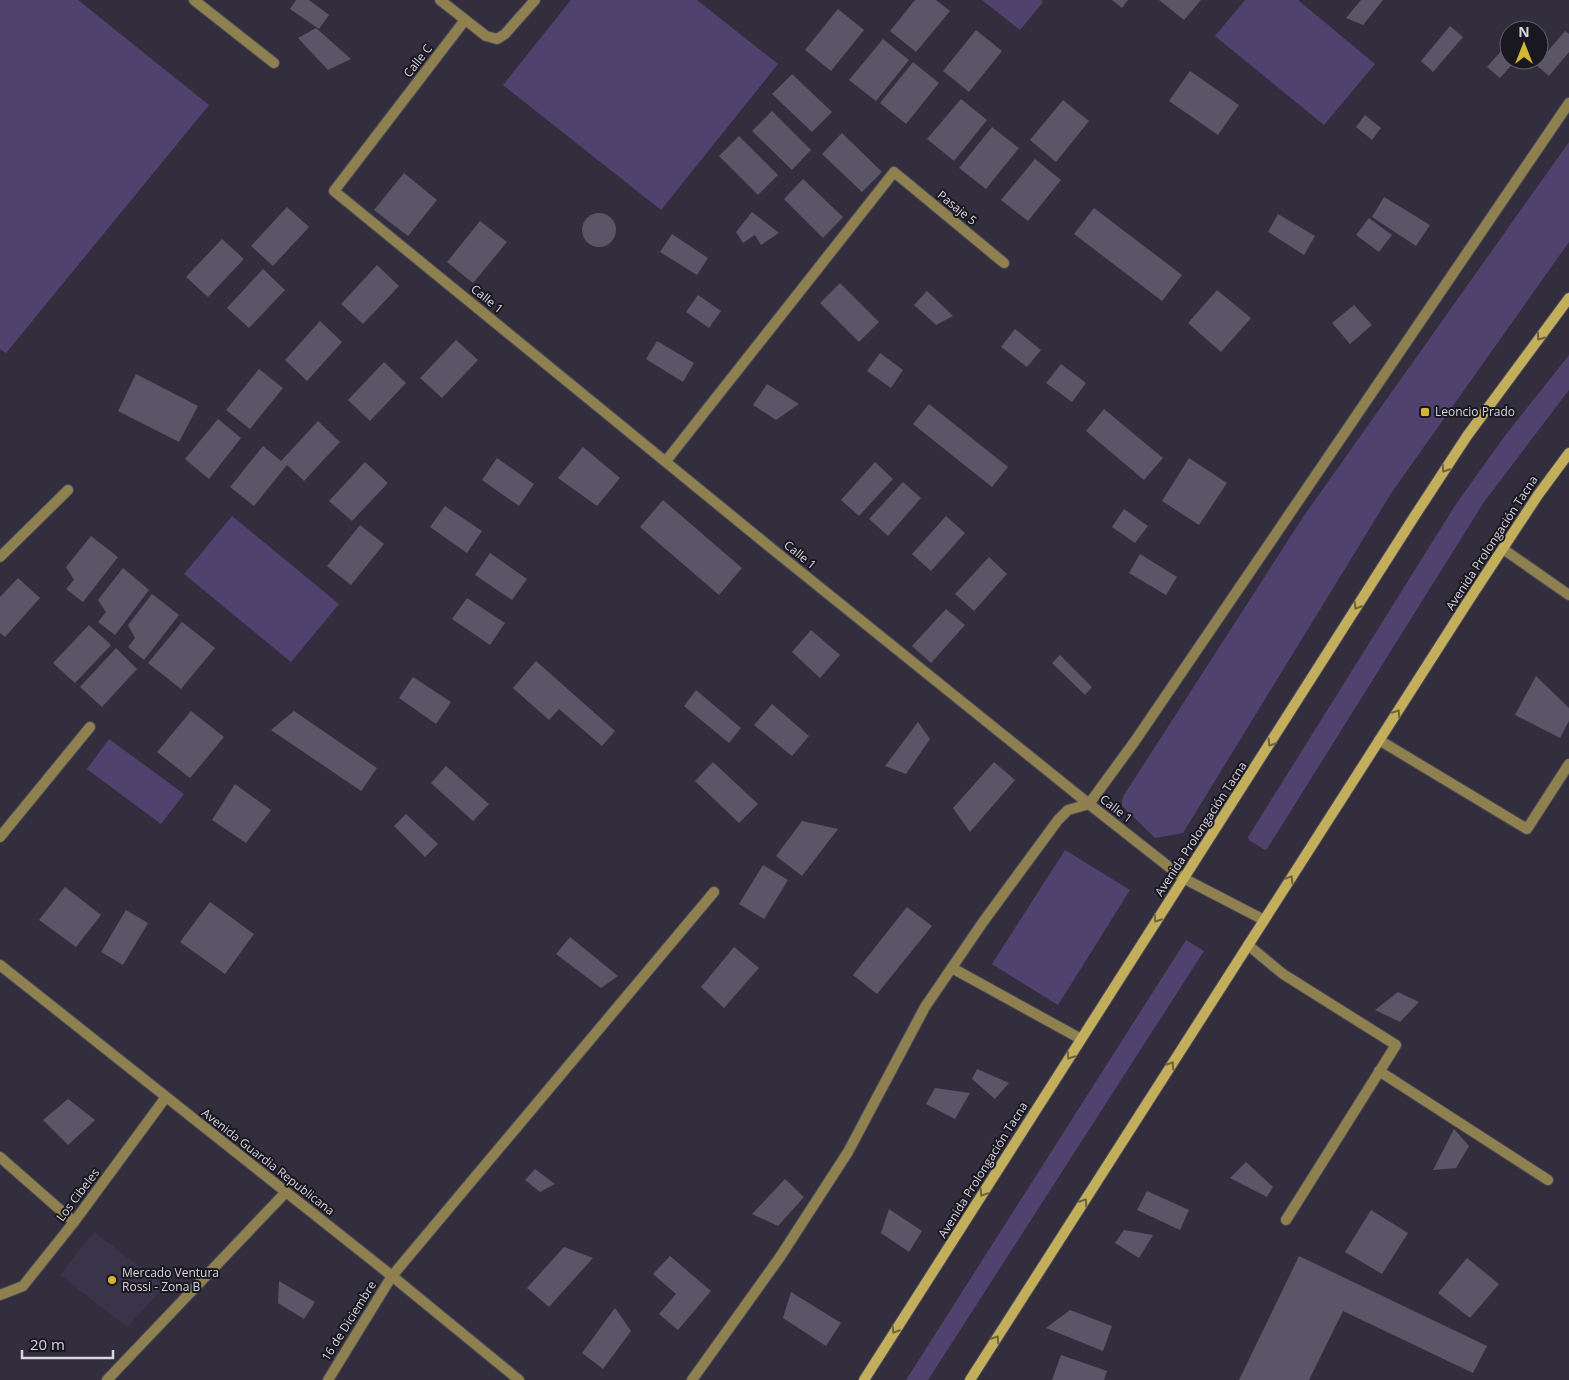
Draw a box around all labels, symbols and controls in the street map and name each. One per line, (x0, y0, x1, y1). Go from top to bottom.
north arrow (1499, 20, 1549, 70)
text: N (1518, 22, 1530, 41)
street label: Calle C (399, 40, 436, 81)
street label: Pasaje 5 (934, 187, 981, 229)
street label: Calle 1 (468, 280, 507, 317)
one-way arrow (1537, 331, 1546, 341)
place label: Leoncio Prado (1435, 403, 1515, 420)
marker: Leoncio Prado (1419, 406, 1431, 418)
one-way arrow (1442, 464, 1452, 473)
street label: Avenida Prolongación Tacna (1442, 472, 1542, 613)
street label: Calle 1 (781, 536, 820, 573)
one-way arrow (1354, 600, 1364, 609)
one-way arrow (1391, 709, 1400, 719)
one-way arrow (1267, 738, 1277, 747)
street label: Avenida Prolongación Tacna (1151, 758, 1251, 899)
street label: Calle 1 (1096, 791, 1136, 827)
one-way arrow (1284, 875, 1294, 884)
one-way arrow (1154, 914, 1164, 923)
one-way arrow (1067, 1051, 1076, 1060)
one-way arrow (1165, 1062, 1175, 1071)
street label: Avenida Prolongación Tacna (934, 1098, 1032, 1241)
street label: Avenida Guardia Republicana (198, 1104, 338, 1219)
street label: Los Cibeles (52, 1164, 103, 1225)
one-way arrow (979, 1188, 989, 1197)
one-way arrow (1077, 1199, 1087, 1208)
place label: Mercado Ventura Rossi - Zona B (122, 1264, 219, 1295)
marker: Mercado Ventura Rossi - Zona B (106, 1274, 118, 1286)
street label: 16 de Diciembre (317, 1277, 380, 1364)
one-way arrow (892, 1325, 902, 1334)
scale bar (22, 1328, 114, 1360)
text: 20 m (30, 1334, 65, 1354)
one-way arrow (990, 1335, 999, 1345)

